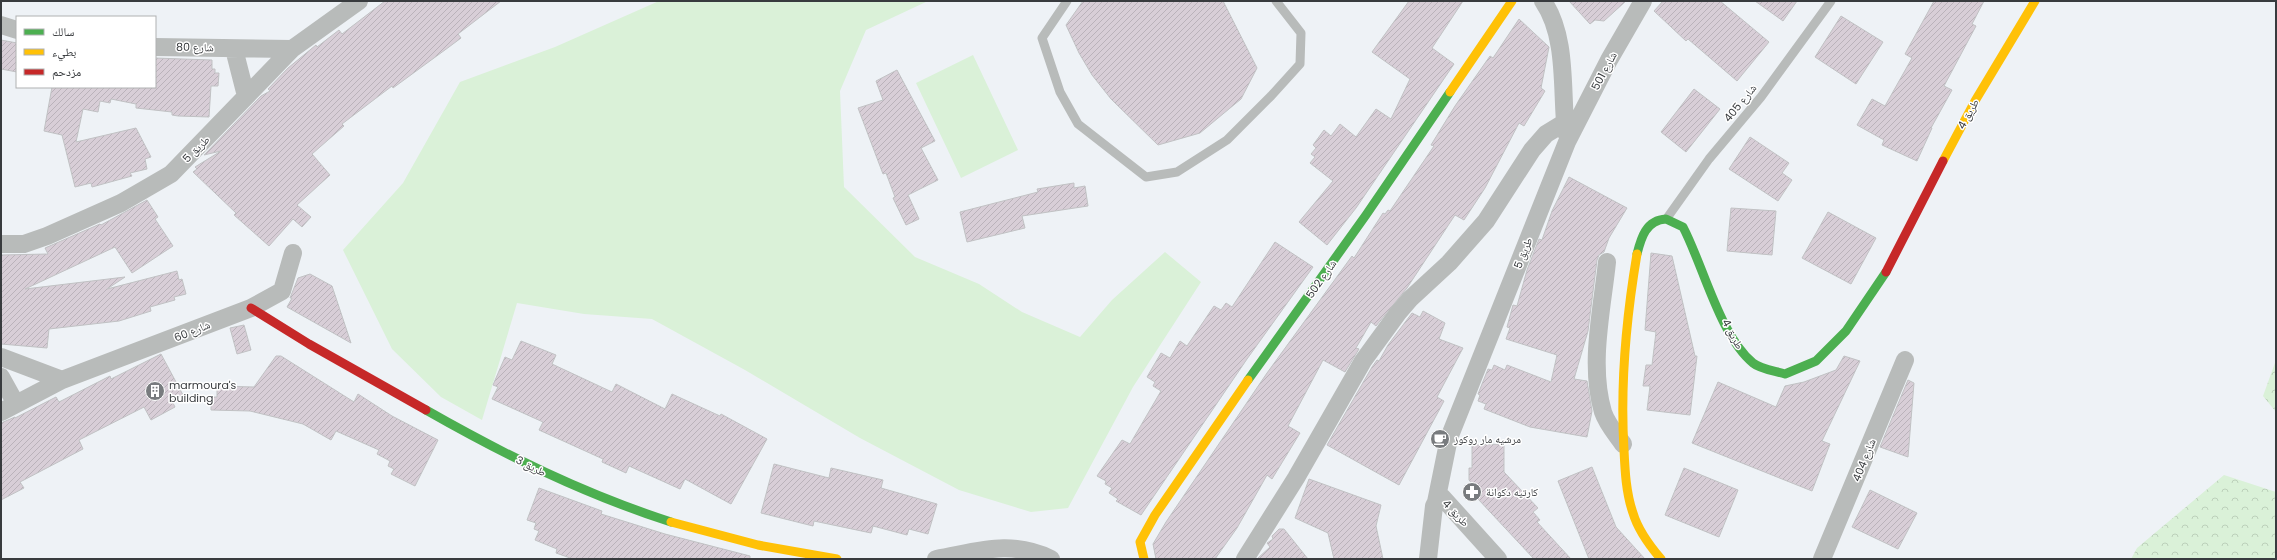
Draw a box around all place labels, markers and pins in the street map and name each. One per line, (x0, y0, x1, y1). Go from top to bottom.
place label: marmoura's building (169, 377, 237, 406)
building icon: marmoura's building (144, 380, 166, 402)
cafe icon: مرشيه مار روكوز (1429, 428, 1451, 450)
place label: مرشيه مار روكوز (1453, 431, 1521, 447)
pharmacy icon: كارتيه دكوانة (1461, 481, 1483, 503)
place label: كارتيه دكوانة (1486, 484, 1539, 500)

